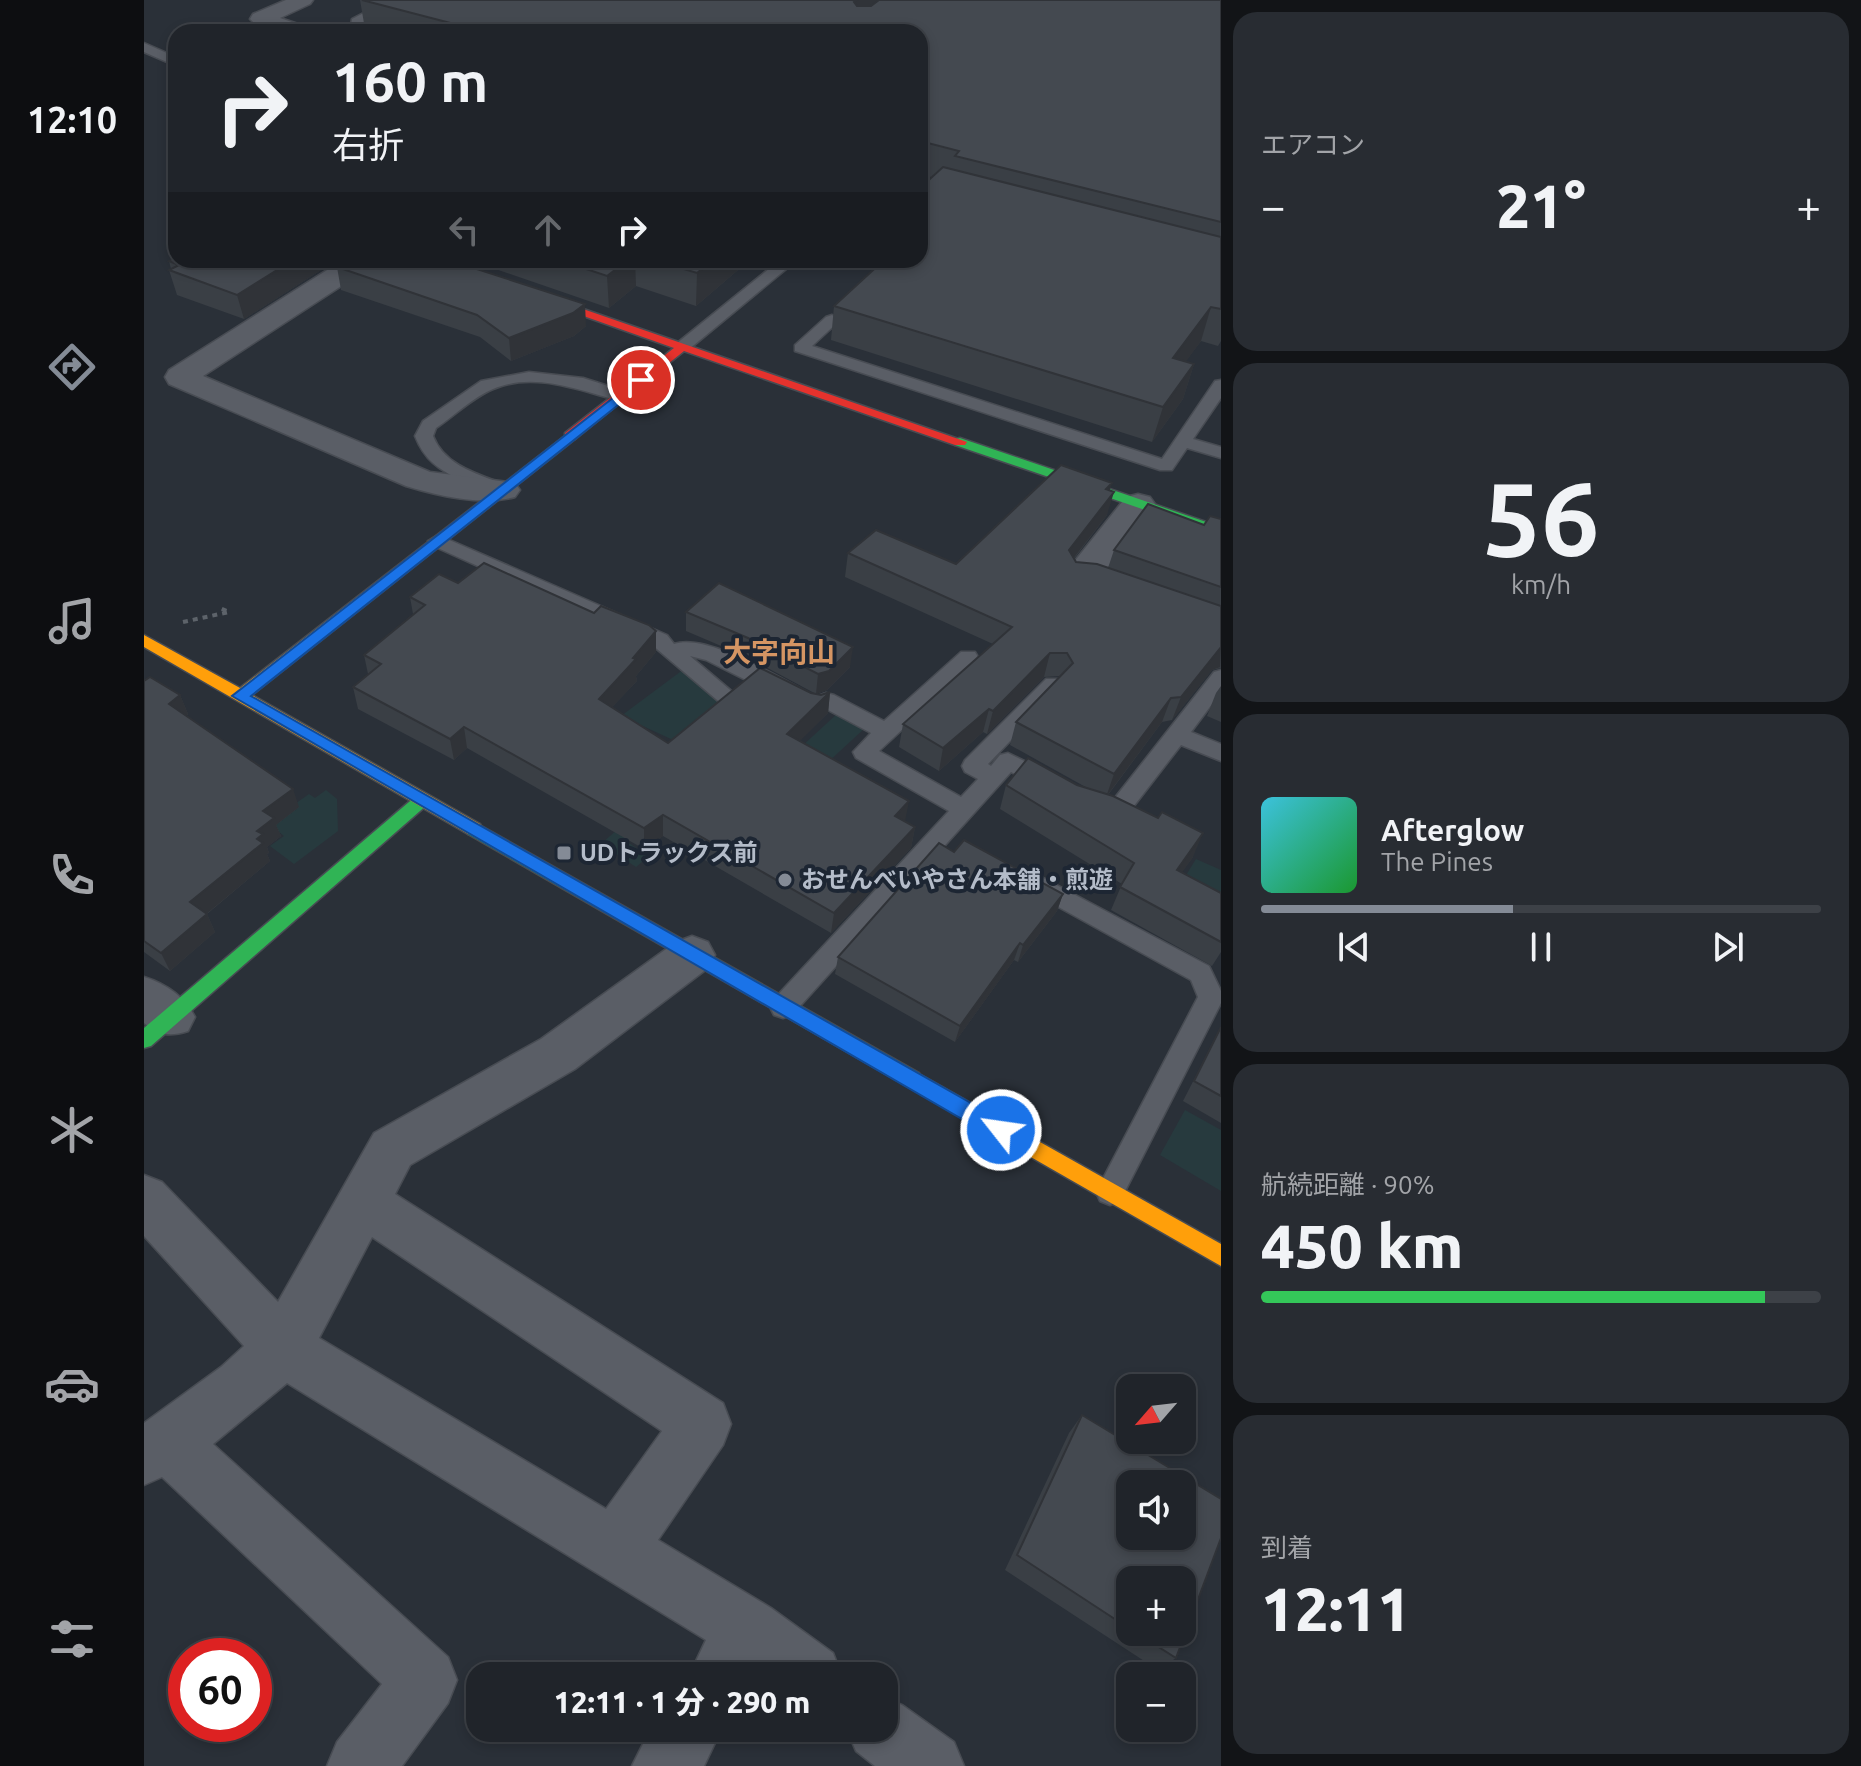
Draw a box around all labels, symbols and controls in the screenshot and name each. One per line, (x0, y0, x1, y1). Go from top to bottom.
text: 160 m (332, 50, 488, 113)
icon: right (200, 56, 304, 160)
text: 12:10 (27, 99, 117, 140)
text: 右折 (332, 124, 404, 165)
text: エアコン (1261, 130, 1365, 159)
text: 21° (1496, 172, 1586, 239)
text: − (1261, 181, 1286, 230)
text: + (1796, 181, 1821, 230)
icon: left (442, 208, 486, 252)
icon: ahead (526, 208, 570, 252)
icon: right (610, 208, 654, 252)
icon: directions (44, 339, 100, 395)
pin (607, 346, 675, 414)
icon: arrive (619, 358, 663, 402)
text: 56 (1482, 459, 1600, 576)
text: km/h (1511, 570, 1571, 599)
icon: music (44, 593, 100, 649)
district label: 大字向山 (723, 636, 835, 667)
text: Afterglow (1381, 813, 1524, 847)
place label: UDトラックス前 (580, 839, 758, 866)
marker: UDトラックス前 (555, 844, 573, 862)
icon: phone (44, 847, 100, 903)
text: The Pines (1381, 847, 1493, 876)
place label: おせんべいやさん本舗・煎遊 (801, 866, 1113, 893)
marker: おせんべいやさん本舗・煎遊 (776, 871, 794, 889)
icon: previous (1332, 925, 1376, 969)
icon: pause (1519, 925, 1563, 969)
icon: next (1706, 925, 1750, 969)
position arrow (959, 1088, 1043, 1172)
icon: climate (44, 1102, 100, 1158)
text: 航続距離 · 90% (1261, 1170, 1435, 1199)
text: 450 km (1261, 1212, 1463, 1279)
icon: car (44, 1356, 100, 1412)
north arrow (1116, 1374, 1196, 1454)
map controls (1116, 1374, 1196, 1742)
button: sound (1116, 1470, 1196, 1550)
text: 到着 (1261, 1533, 1313, 1562)
button: + (1116, 1566, 1196, 1646)
text: 12:11 (1261, 1575, 1411, 1642)
icon: filters (44, 1611, 100, 1667)
speed limit sign: 60 (168, 1638, 272, 1742)
button: − (1116, 1662, 1196, 1742)
text: 12:11 · 1 分 · 290 m (554, 1685, 810, 1719)

